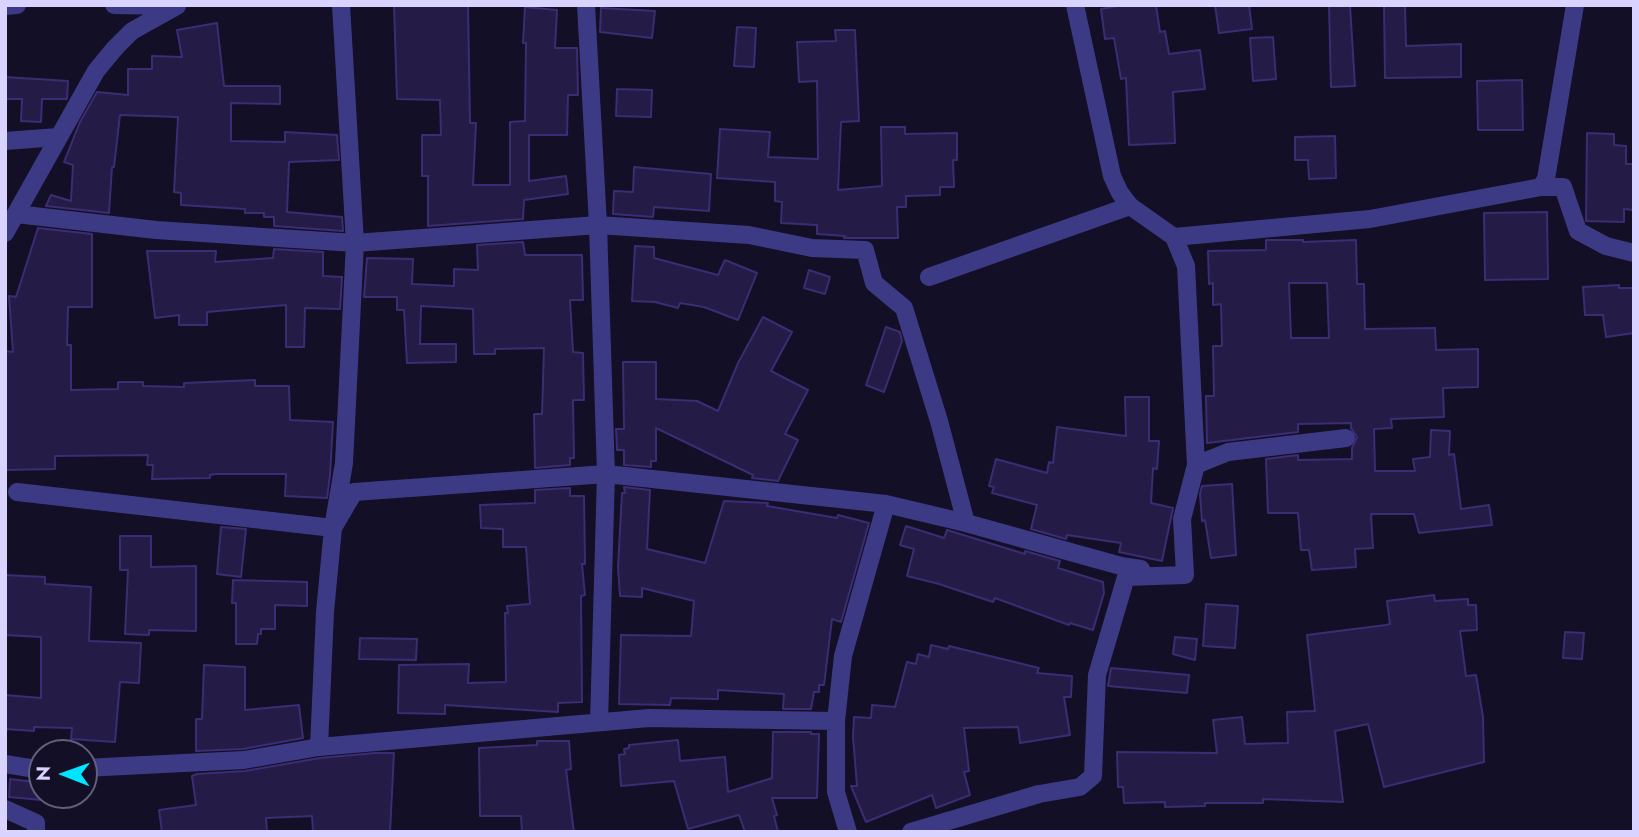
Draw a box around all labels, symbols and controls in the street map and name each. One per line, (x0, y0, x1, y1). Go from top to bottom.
north arrow (28, 739, 98, 809)
text: N (30, 766, 57, 781)

